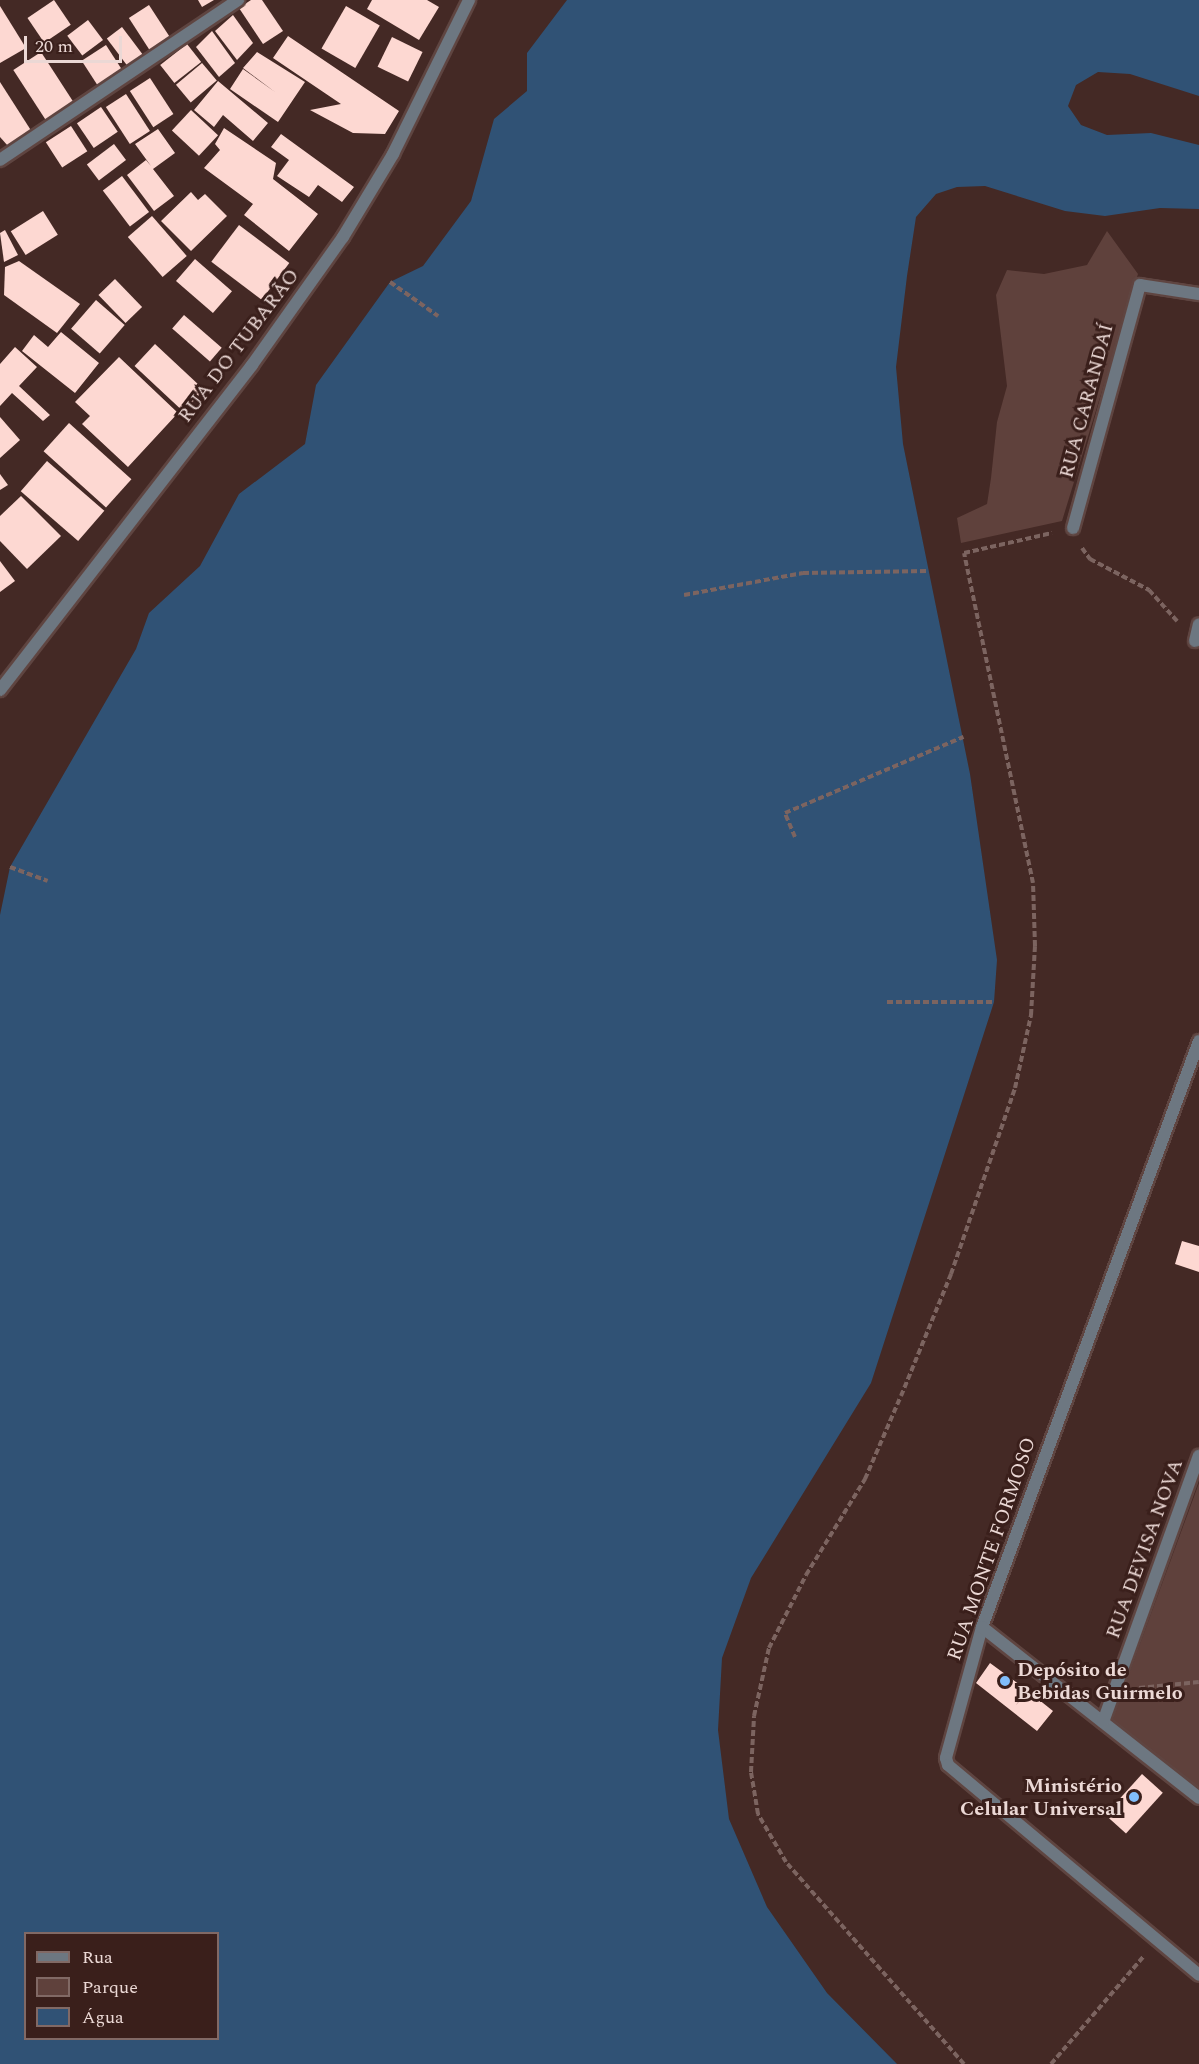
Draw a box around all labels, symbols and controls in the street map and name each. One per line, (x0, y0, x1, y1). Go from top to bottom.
scale bar (27, 24, 124, 62)
text: 20 m (35, 33, 73, 60)
street label: RUA DO TUBARÃO (173, 264, 305, 428)
street label: RUA CARANDAÍ (1055, 321, 1119, 481)
street label: RUA MONTE FORMOSO (942, 1434, 1042, 1664)
street label: RUA DEVISA NOVA (1101, 1456, 1189, 1642)
place label: Depósito de Bebidas Guirmelo (1017, 1658, 1183, 1705)
marker: Depósito de Bebidas Guirmelo (998, 1674, 1012, 1688)
place label: Ministério Celular Universal (960, 1774, 1122, 1821)
marker: Ministério Celular Universal (1127, 1790, 1141, 1804)
legend (24, 1932, 219, 2040)
text: Rua (82, 1944, 113, 1971)
text: Parque (82, 1974, 138, 2001)
text: Água (82, 2004, 124, 2031)

